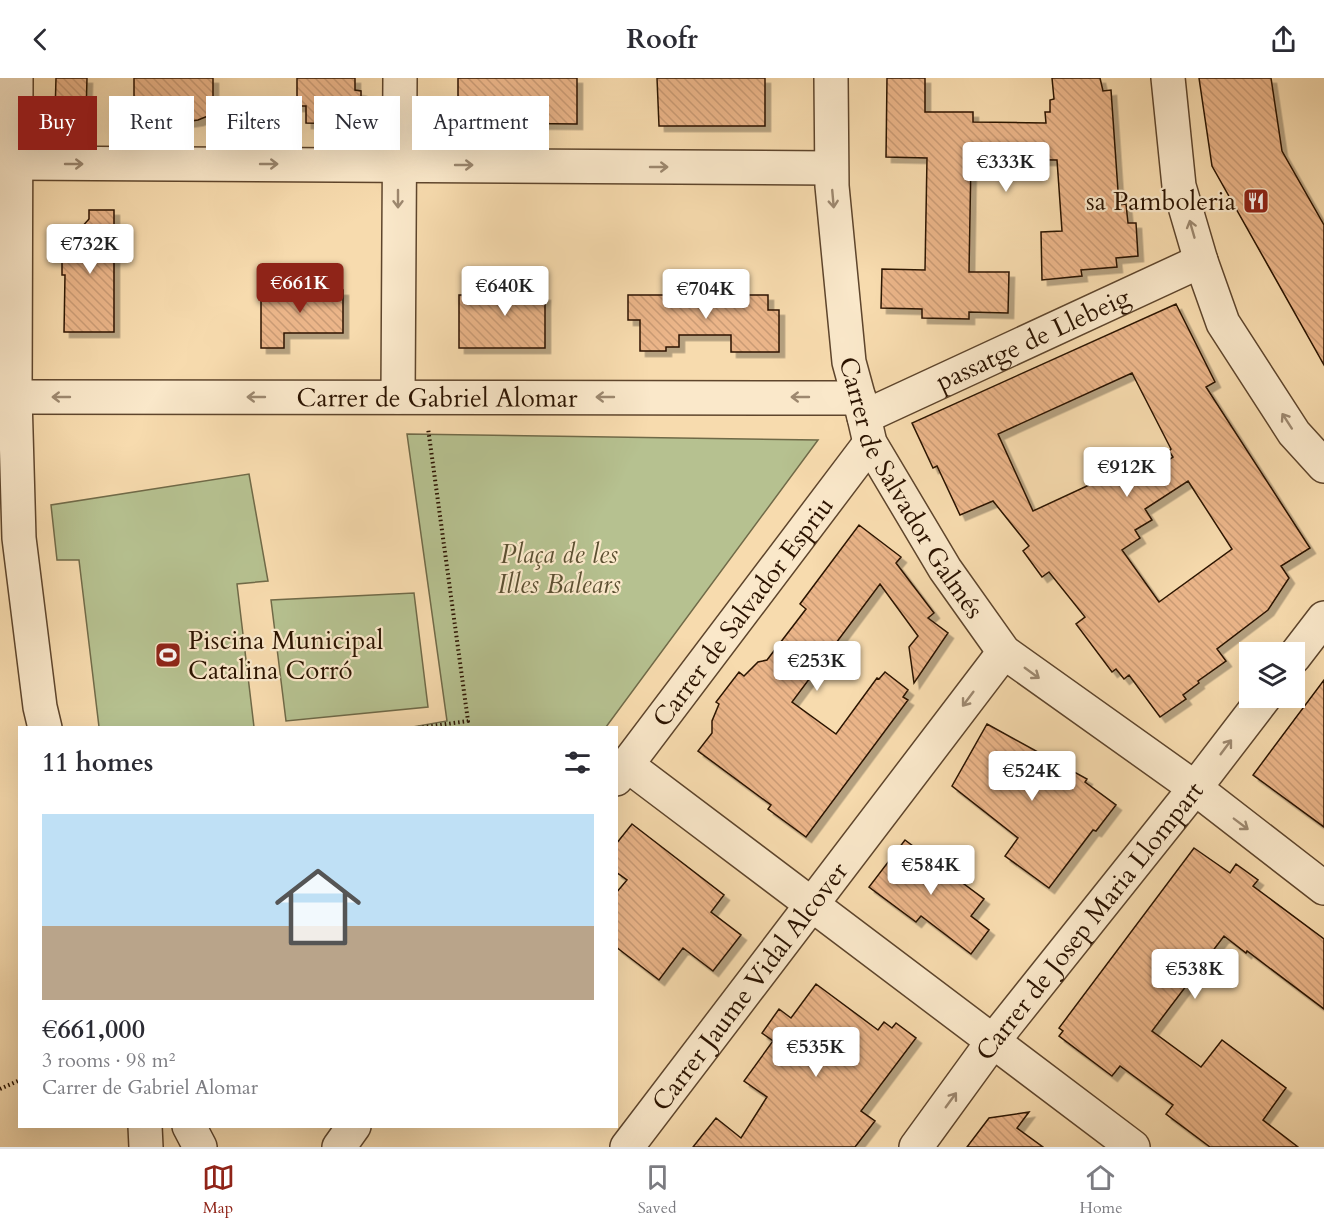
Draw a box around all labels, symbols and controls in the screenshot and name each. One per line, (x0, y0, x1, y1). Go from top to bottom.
text: Roofr (626, 21, 698, 58)
icon: back (24, 23, 57, 56)
icon: share (1267, 23, 1300, 56)
chip: Buy (18, 96, 97, 150)
chip: Rent (109, 96, 194, 150)
chip: Filters (206, 96, 302, 150)
chip: New (314, 96, 400, 150)
chip: Apartment (412, 96, 549, 150)
pin: €333K (964, 142, 1048, 193)
text: €333K (977, 148, 1035, 175)
one-way arrow (64, 158, 84, 170)
one-way arrow (259, 158, 279, 170)
one-way arrow (454, 159, 474, 171)
one-way arrow (649, 161, 669, 173)
place label: sa Pamboleria (1086, 184, 1236, 219)
restaurant icon: sa Pamboleria (1241, 186, 1271, 216)
one-way arrow (392, 189, 404, 209)
one-way arrow (828, 189, 839, 209)
one-way arrow (1185, 220, 1197, 239)
pin: €732K (48, 224, 132, 275)
text: €732K (61, 230, 119, 257)
pin: €661K (258, 263, 342, 314)
pin: €640K (463, 266, 547, 317)
text: €661K (271, 269, 329, 296)
pin: €704K (664, 269, 748, 320)
text: €640K (476, 272, 534, 299)
text: €704K (677, 275, 735, 302)
street label: passatge de Llebeig (930, 279, 1136, 399)
street label: Carrer de Salvador Galmés (831, 353, 992, 625)
street label: Carrer de Gabriel Alomar (296, 380, 578, 415)
one-way arrow (51, 391, 71, 403)
one-way arrow (246, 391, 266, 403)
one-way arrow (596, 391, 616, 403)
one-way arrow (791, 391, 811, 403)
one-way arrow (1281, 414, 1293, 430)
pin: €912K (1085, 447, 1169, 498)
text: €912K (1098, 453, 1156, 480)
street label: Carrer de Salvador Espriu (644, 489, 841, 734)
park label: Plaça de les Illes Balears (497, 537, 621, 602)
place label: Piscina Municipal Catalina Corró (188, 623, 384, 688)
sports icon: Piscina Municipal Catalina Corró (153, 640, 183, 670)
pin: €253K (775, 641, 859, 692)
map controls (1239, 642, 1305, 708)
button: layers (1239, 642, 1305, 708)
text: €253K (788, 647, 846, 674)
one-way arrow (1024, 667, 1040, 679)
one-way arrow (962, 690, 975, 706)
one-way arrow (1220, 740, 1232, 756)
text: 11 homes (42, 745, 153, 780)
icon: filters (561, 746, 594, 779)
pin: €524K (990, 751, 1074, 802)
text: €524K (1003, 757, 1061, 784)
street label: Carrer de Josep Maria Llompart (967, 774, 1211, 1067)
one-way arrow (1232, 818, 1248, 830)
pin: €584K (889, 845, 973, 896)
text: €584K (902, 851, 960, 878)
icon: home (264, 853, 372, 961)
street label: Carrer Jaume Vidal Alcover (643, 854, 856, 1118)
pin: €538K (1153, 949, 1237, 1000)
text: €538K (1166, 955, 1224, 982)
text: €661,000 (42, 1012, 145, 1047)
pin: €535K (774, 1027, 858, 1078)
text: €535K (787, 1033, 845, 1060)
text: 3 rooms · 98 m² (42, 1047, 175, 1074)
text: Carrer de Gabriel Alomar (42, 1074, 258, 1101)
one-way arrow (945, 1092, 957, 1108)
tab: Map (202, 1161, 235, 1219)
tab: Saved (638, 1161, 676, 1219)
tab: Home (1080, 1161, 1122, 1219)

